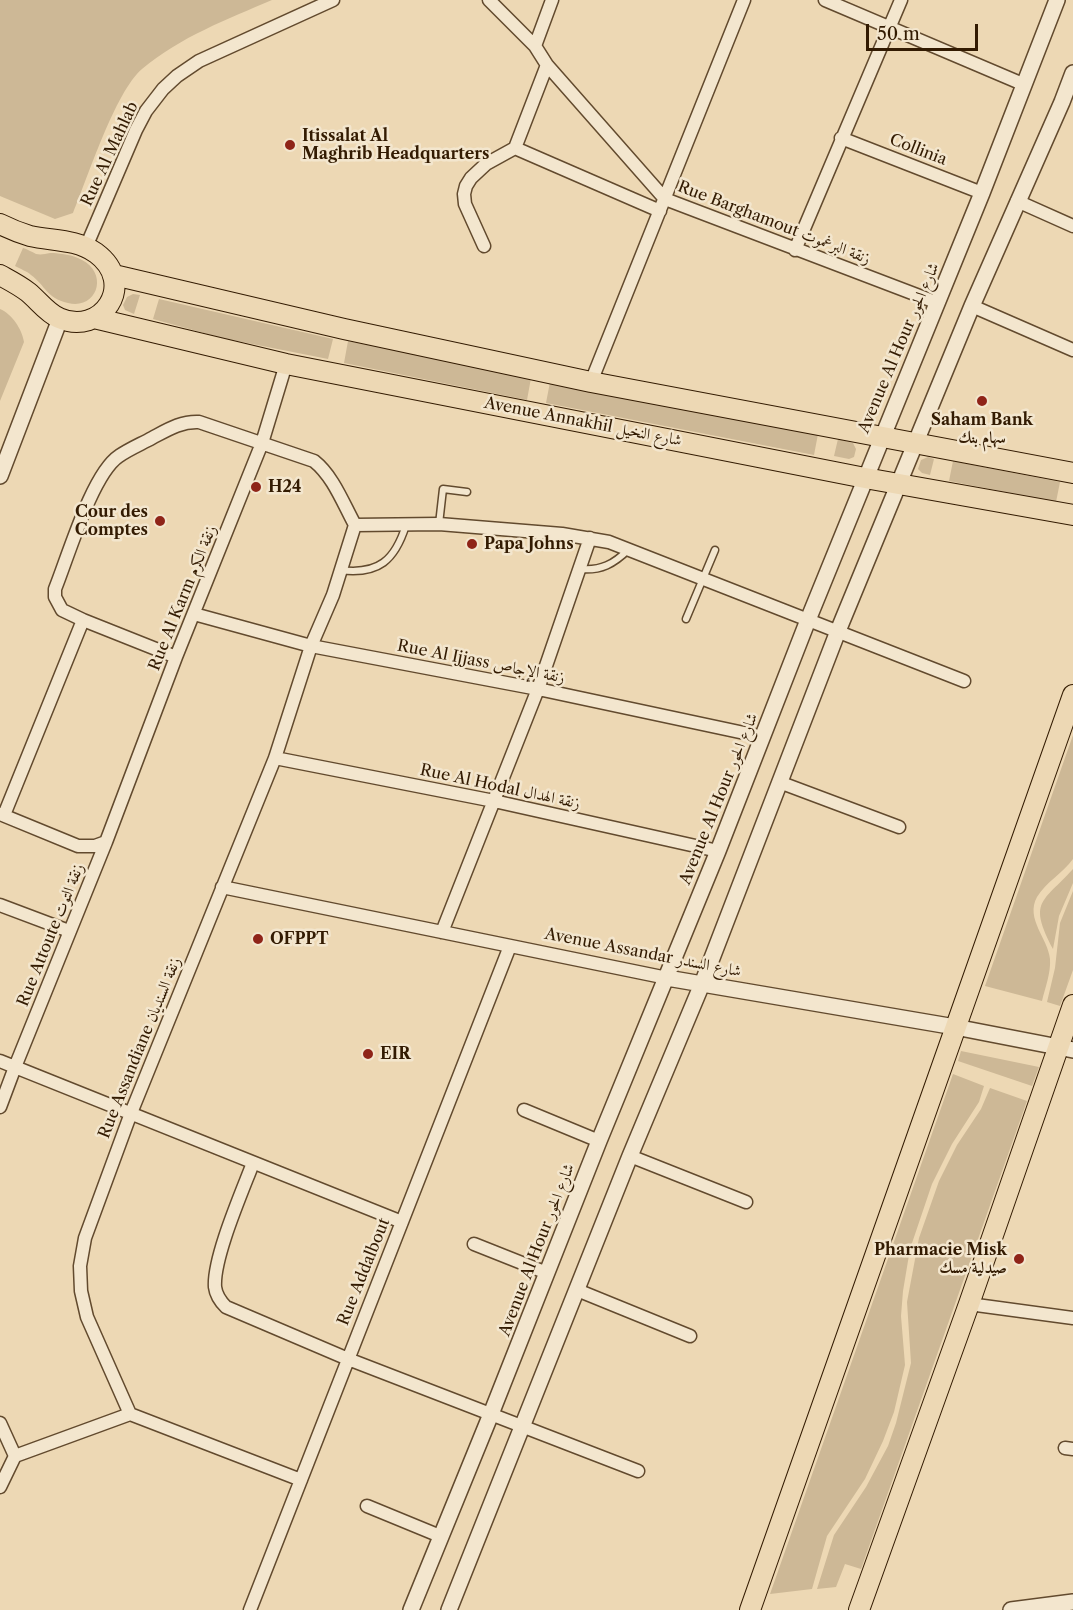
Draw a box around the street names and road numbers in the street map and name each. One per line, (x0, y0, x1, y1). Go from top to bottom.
street label: Rue Al Mahlab (77, 99, 143, 209)
street label: Collinia (887, 130, 949, 170)
street label: Rue Barghamout زنقة البرغموت (675, 177, 873, 269)
street label: Avenue Al Hour شارع الحور (854, 260, 944, 436)
street label: Avenue Annakhil شارع النخيل (483, 393, 683, 451)
street label: Rue Al Karm زنقة الكرم (145, 522, 221, 674)
street label: Rue Al Ijjass زنقة الإجاص (396, 636, 566, 688)
street label: Avenue Al Hour شارع الحور (676, 710, 762, 888)
street label: Rue Al Hodal زنقة الهدال (418, 761, 582, 813)
street label: Rue Attoute زنقة التوت (14, 861, 88, 1009)
street label: Avenue Assandar شارع السندر (543, 925, 743, 981)
street label: Rue Assandiane زنقة السنديان (95, 955, 185, 1141)
street label: Avenue Al Hour شارع الحور (495, 1161, 579, 1339)
street label: Rue Addalbout (334, 1216, 394, 1328)

